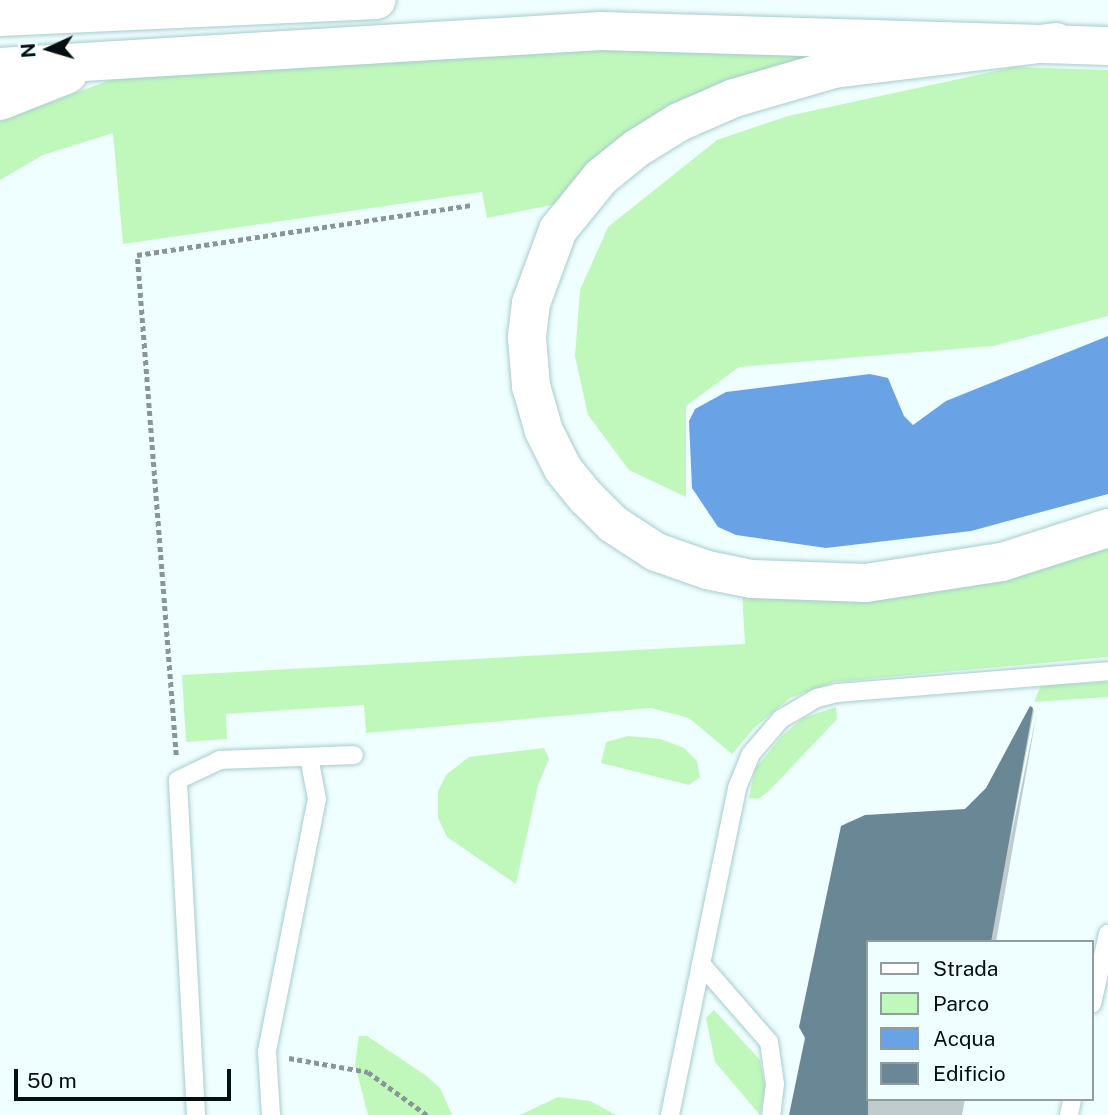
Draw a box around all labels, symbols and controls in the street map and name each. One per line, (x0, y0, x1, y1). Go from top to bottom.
north arrow (14, 14, 84, 84)
text: N (17, 42, 40, 59)
legend (866, 940, 1094, 1101)
text: Strada (933, 956, 998, 981)
text: Parco (933, 991, 989, 1016)
text: Acqua (933, 1026, 995, 1051)
scale bar (18, 1056, 234, 1100)
text: Edificio (933, 1061, 1006, 1086)
text: 50 m (27, 1068, 77, 1093)

